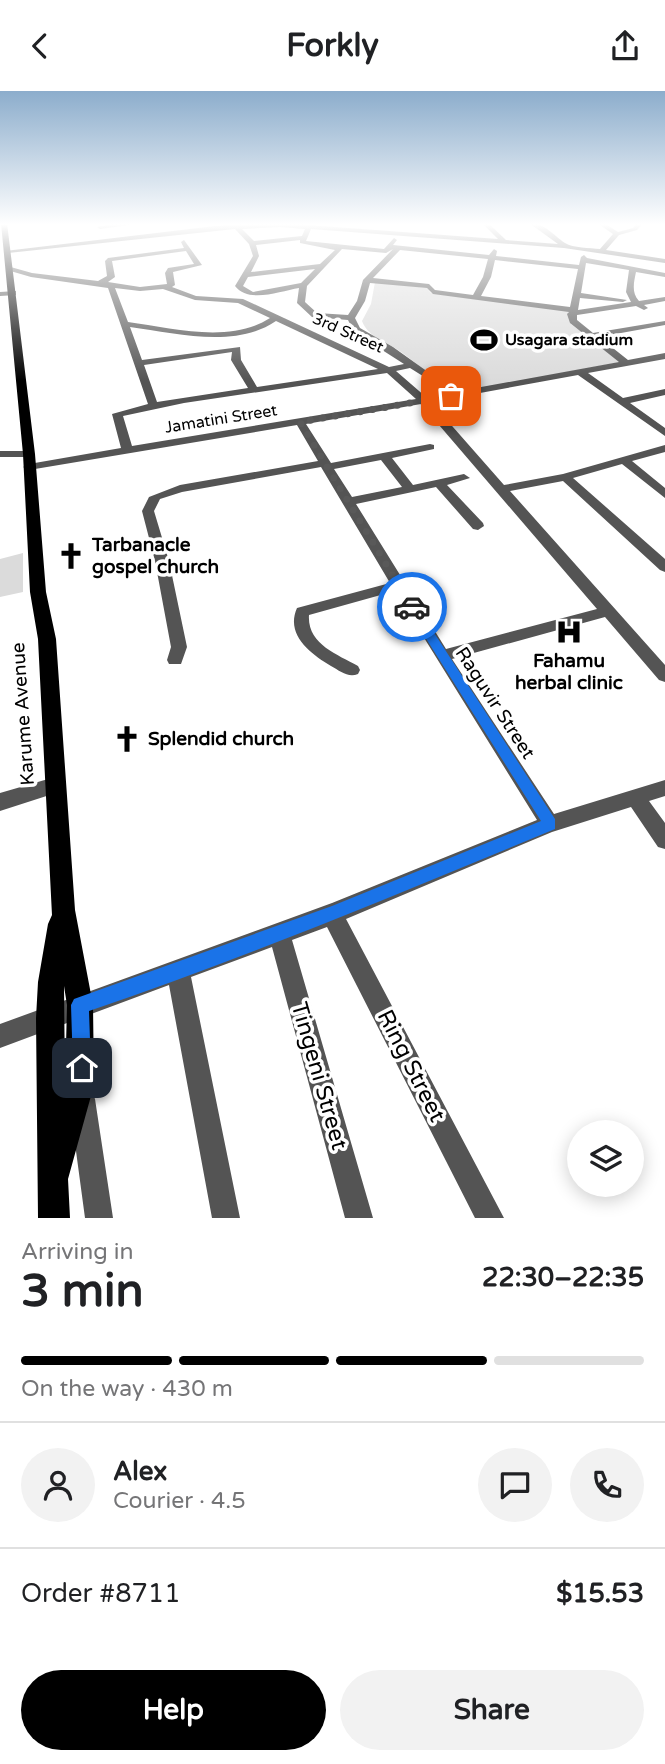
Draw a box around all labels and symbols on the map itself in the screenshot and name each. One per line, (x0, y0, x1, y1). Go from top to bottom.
street label: 3rd Street (309, 308, 387, 358)
sports icon: Usagara stadium (469, 325, 499, 355)
place label: Usagara stadium (505, 330, 633, 350)
pin (421, 366, 481, 426)
street label: Jamatini Street (163, 400, 279, 438)
place label: Tarbanacle gospel church (91, 534, 219, 579)
church icon: Tarbanacle gospel church (56, 541, 86, 571)
courier (377, 572, 447, 642)
hospital icon: Fahamu herbal clinic (554, 617, 584, 647)
street label: Karume Avenue (7, 642, 39, 786)
street label: Raguvir Street (451, 643, 539, 763)
place label: Fahamu herbal clinic (515, 650, 623, 694)
church icon: Splendid church (112, 724, 142, 754)
place label: Splendid church (148, 728, 294, 751)
street label: Tingeni Street (285, 999, 354, 1153)
street label: Ring Street (371, 1005, 451, 1127)
pin (52, 1038, 112, 1098)

